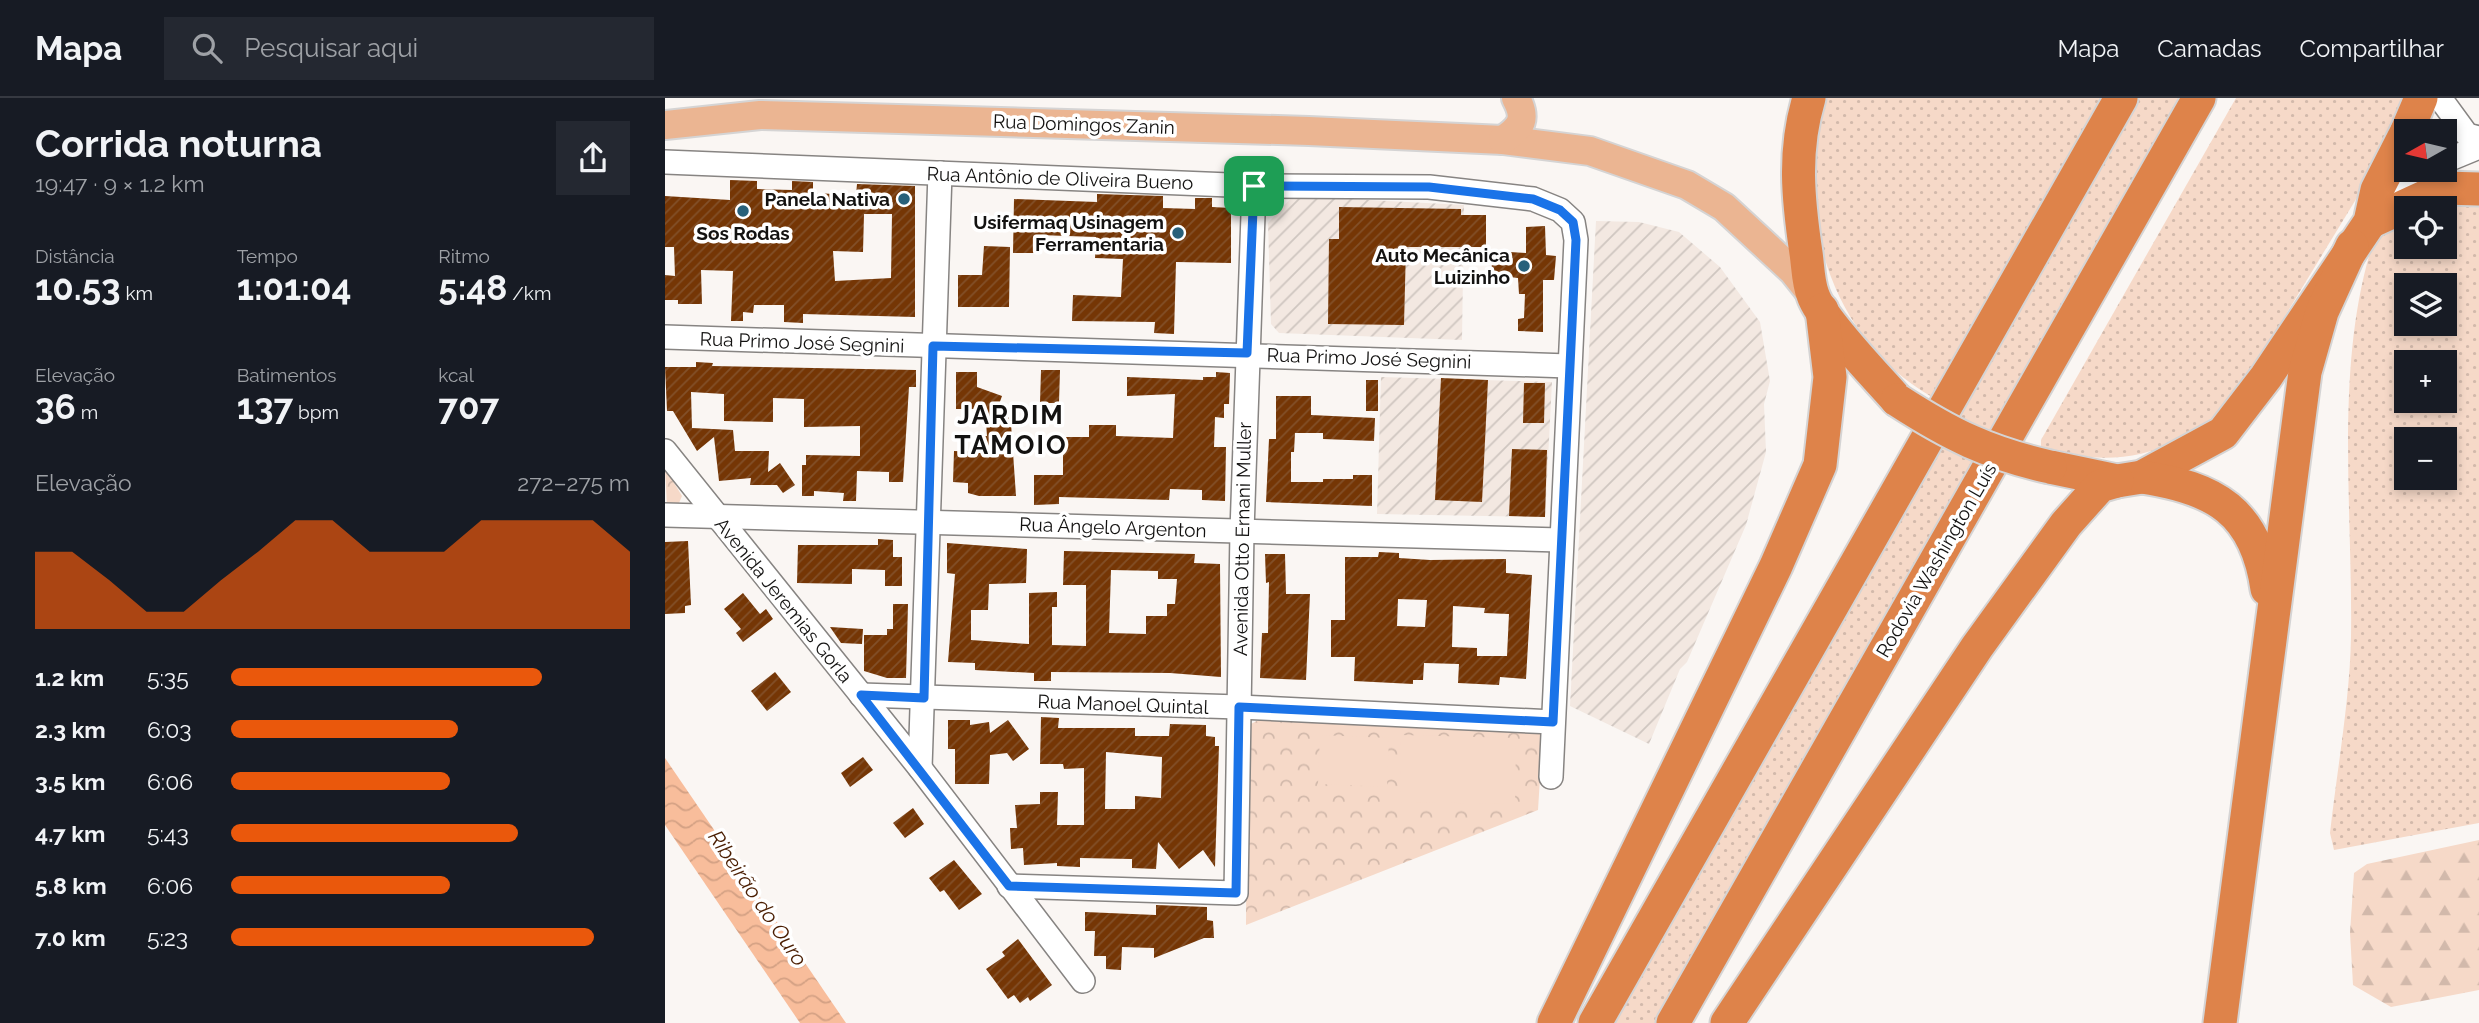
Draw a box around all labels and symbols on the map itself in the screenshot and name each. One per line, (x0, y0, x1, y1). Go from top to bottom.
street label: Rua Domingos Zanin (993, 110, 1175, 138)
north arrow (2394, 119, 2457, 182)
pin (1224, 156, 1284, 216)
street label: Rua Antônio de Oliveira Bueno (926, 162, 1194, 194)
place label: Panela Nativa (765, 188, 890, 210)
marker: Panela Nativa (896, 191, 912, 207)
marker: Sos Rodas (735, 203, 751, 219)
place label: Usifermaq Usinagem Ferramentaria (973, 211, 1164, 255)
place label: Sos Rodas (696, 222, 790, 244)
marker: Usifermaq Usinagem Ferramentaria (1170, 225, 1186, 241)
place label: Auto Mecânica Luizinho (1375, 244, 1510, 288)
marker: Auto Mecânica Luizinho (1516, 258, 1532, 274)
street label: Rua Primo José Segnini (699, 327, 905, 357)
street label: Rua Primo José Segnini (1266, 343, 1472, 373)
district label: JARDIM TAMOIO (954, 400, 1068, 460)
street label: Avenida Otto Ernani Muller (1229, 421, 1255, 656)
street label: Rodovia Washington Luís (1871, 459, 2001, 661)
street label: Avenida Jeremias Gorla (711, 513, 857, 687)
street label: Rua Ângelo Argenton (1019, 513, 1207, 541)
street label: Rua Manoel Quintal (1037, 690, 1210, 718)
water label: Ribeirão do Ouro (703, 825, 813, 971)

